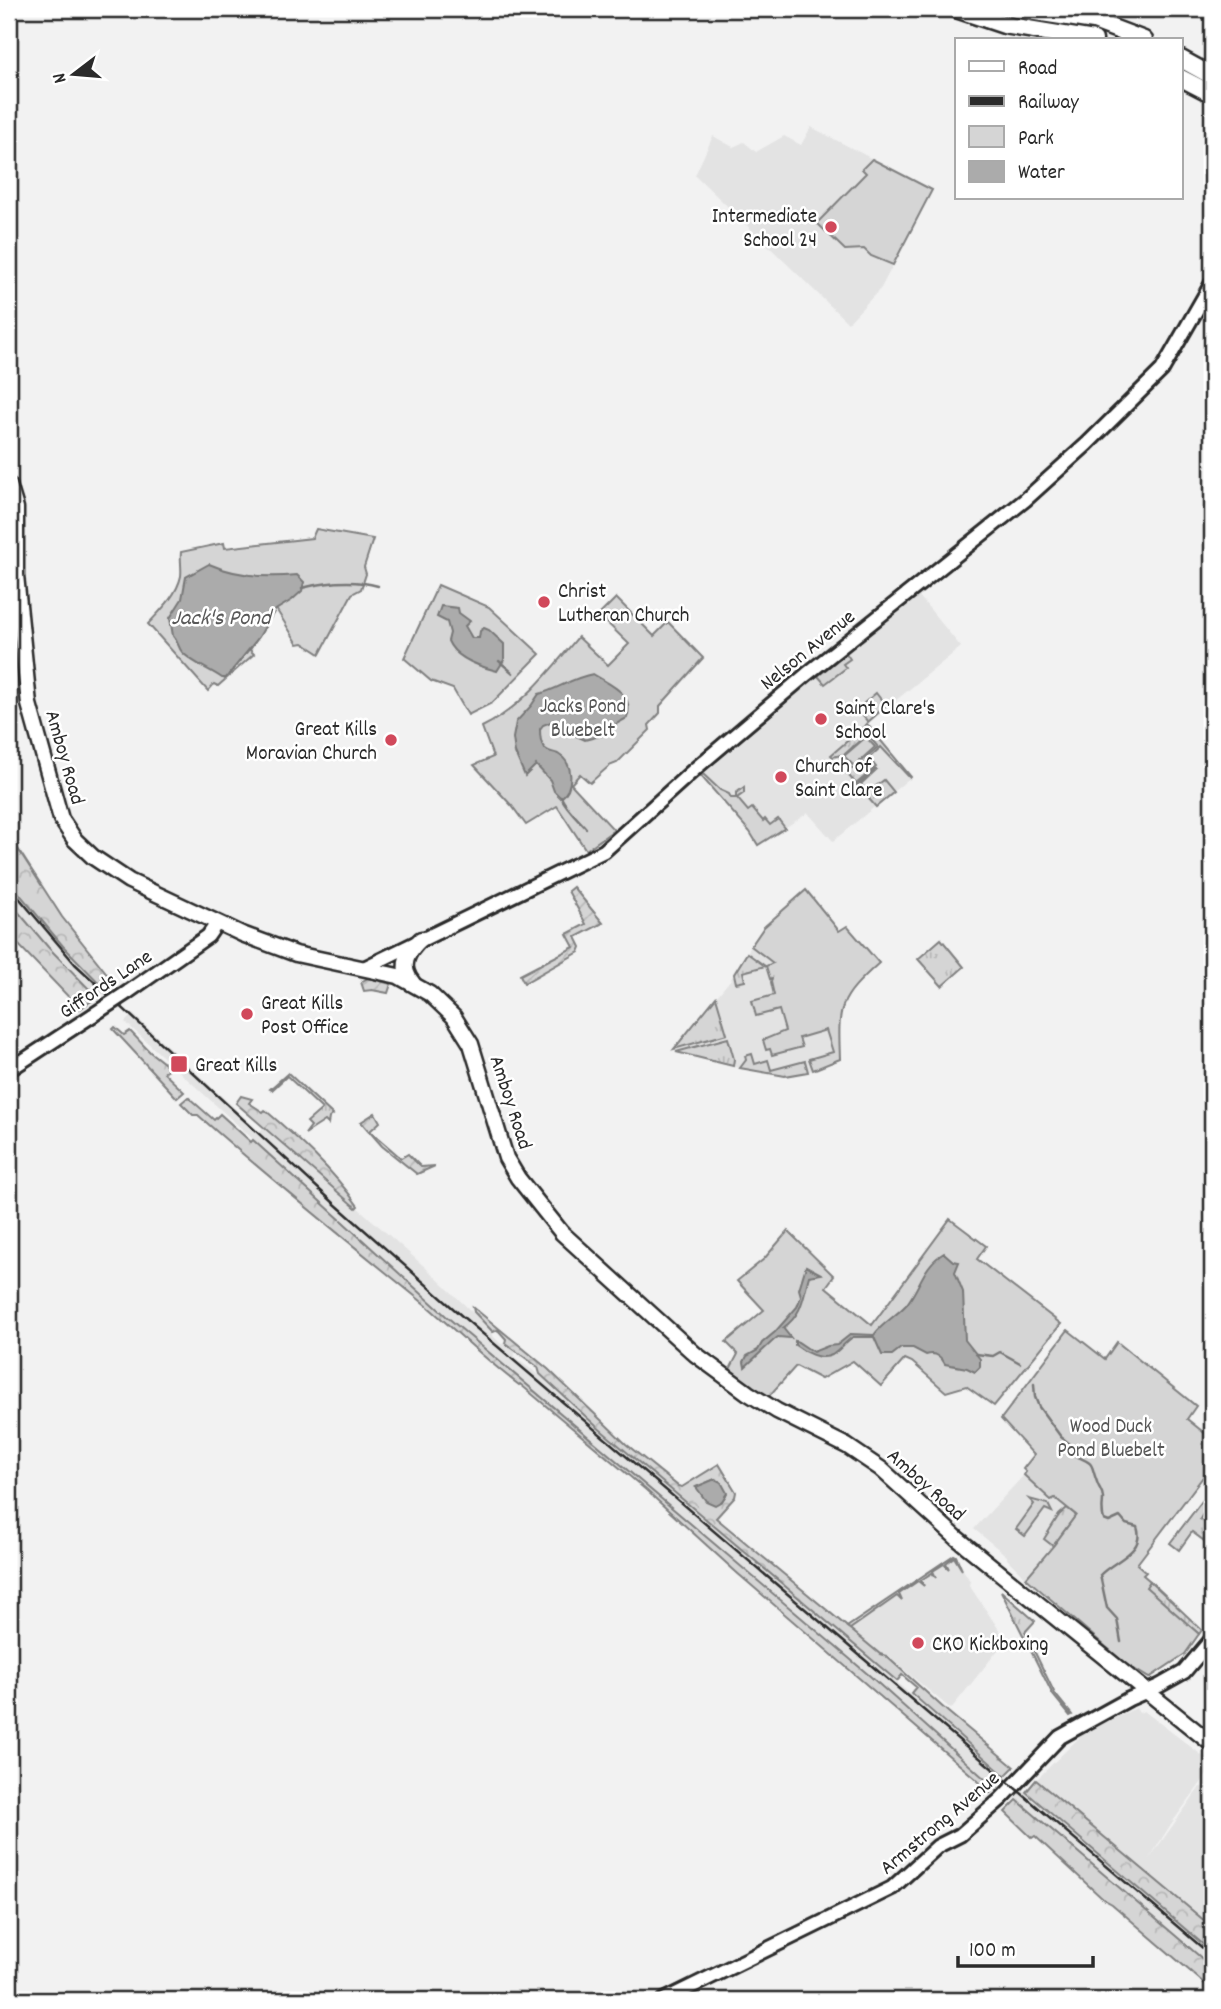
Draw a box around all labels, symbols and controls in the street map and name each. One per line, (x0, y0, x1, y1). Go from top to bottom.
north arrow (38, 38, 108, 108)
legend (955, 38, 1182, 200)
text: Road (1018, 55, 1057, 85)
text: N (47, 69, 75, 86)
text: Railway (1018, 89, 1079, 119)
text: Park (1018, 125, 1054, 155)
text: Water (1018, 159, 1065, 189)
place label: Intermediate School 24 (712, 203, 817, 257)
marker: Intermediate School 24 (823, 219, 839, 235)
place label: Christ Lutheran Church (558, 578, 689, 632)
marker: Christ Lutheran Church (536, 594, 552, 610)
water label: Jack's Pond (171, 603, 274, 636)
street label: Nelson Avenue (755, 604, 863, 699)
park label: Jacks Pond Bluebelt (540, 693, 626, 747)
place label: Saint Clare's School (835, 695, 935, 749)
street label: Amboy Road (35, 707, 91, 809)
marker: Saint Clare's School (813, 711, 829, 727)
place label: Great Kills Moravian Church (246, 716, 377, 770)
marker: Great Kills Moravian Church (383, 732, 399, 748)
place label: Church of Saint Clare (795, 753, 882, 807)
marker: Church of Saint Clare (773, 769, 789, 785)
street label: Giffords Lane (54, 943, 159, 1028)
place label: Great Kills Post Office (261, 990, 349, 1044)
marker: Great Kills Post Office (239, 1006, 255, 1022)
place label: Great Kills (195, 1052, 277, 1082)
street label: Amboy Road (480, 1052, 538, 1154)
marker: Great Kills (169, 1054, 189, 1074)
park label: Wood Duck Pond Bluebelt (1057, 1413, 1165, 1467)
street label: Amboy Road (879, 1443, 971, 1530)
place label: CKO Kickboxing (932, 1631, 1049, 1661)
marker: CKO Kickboxing (910, 1635, 926, 1651)
street label: Armstrong Avenue (874, 1765, 1007, 1884)
scale bar (958, 1925, 1093, 1969)
text: 100 m (969, 1937, 1016, 1967)

